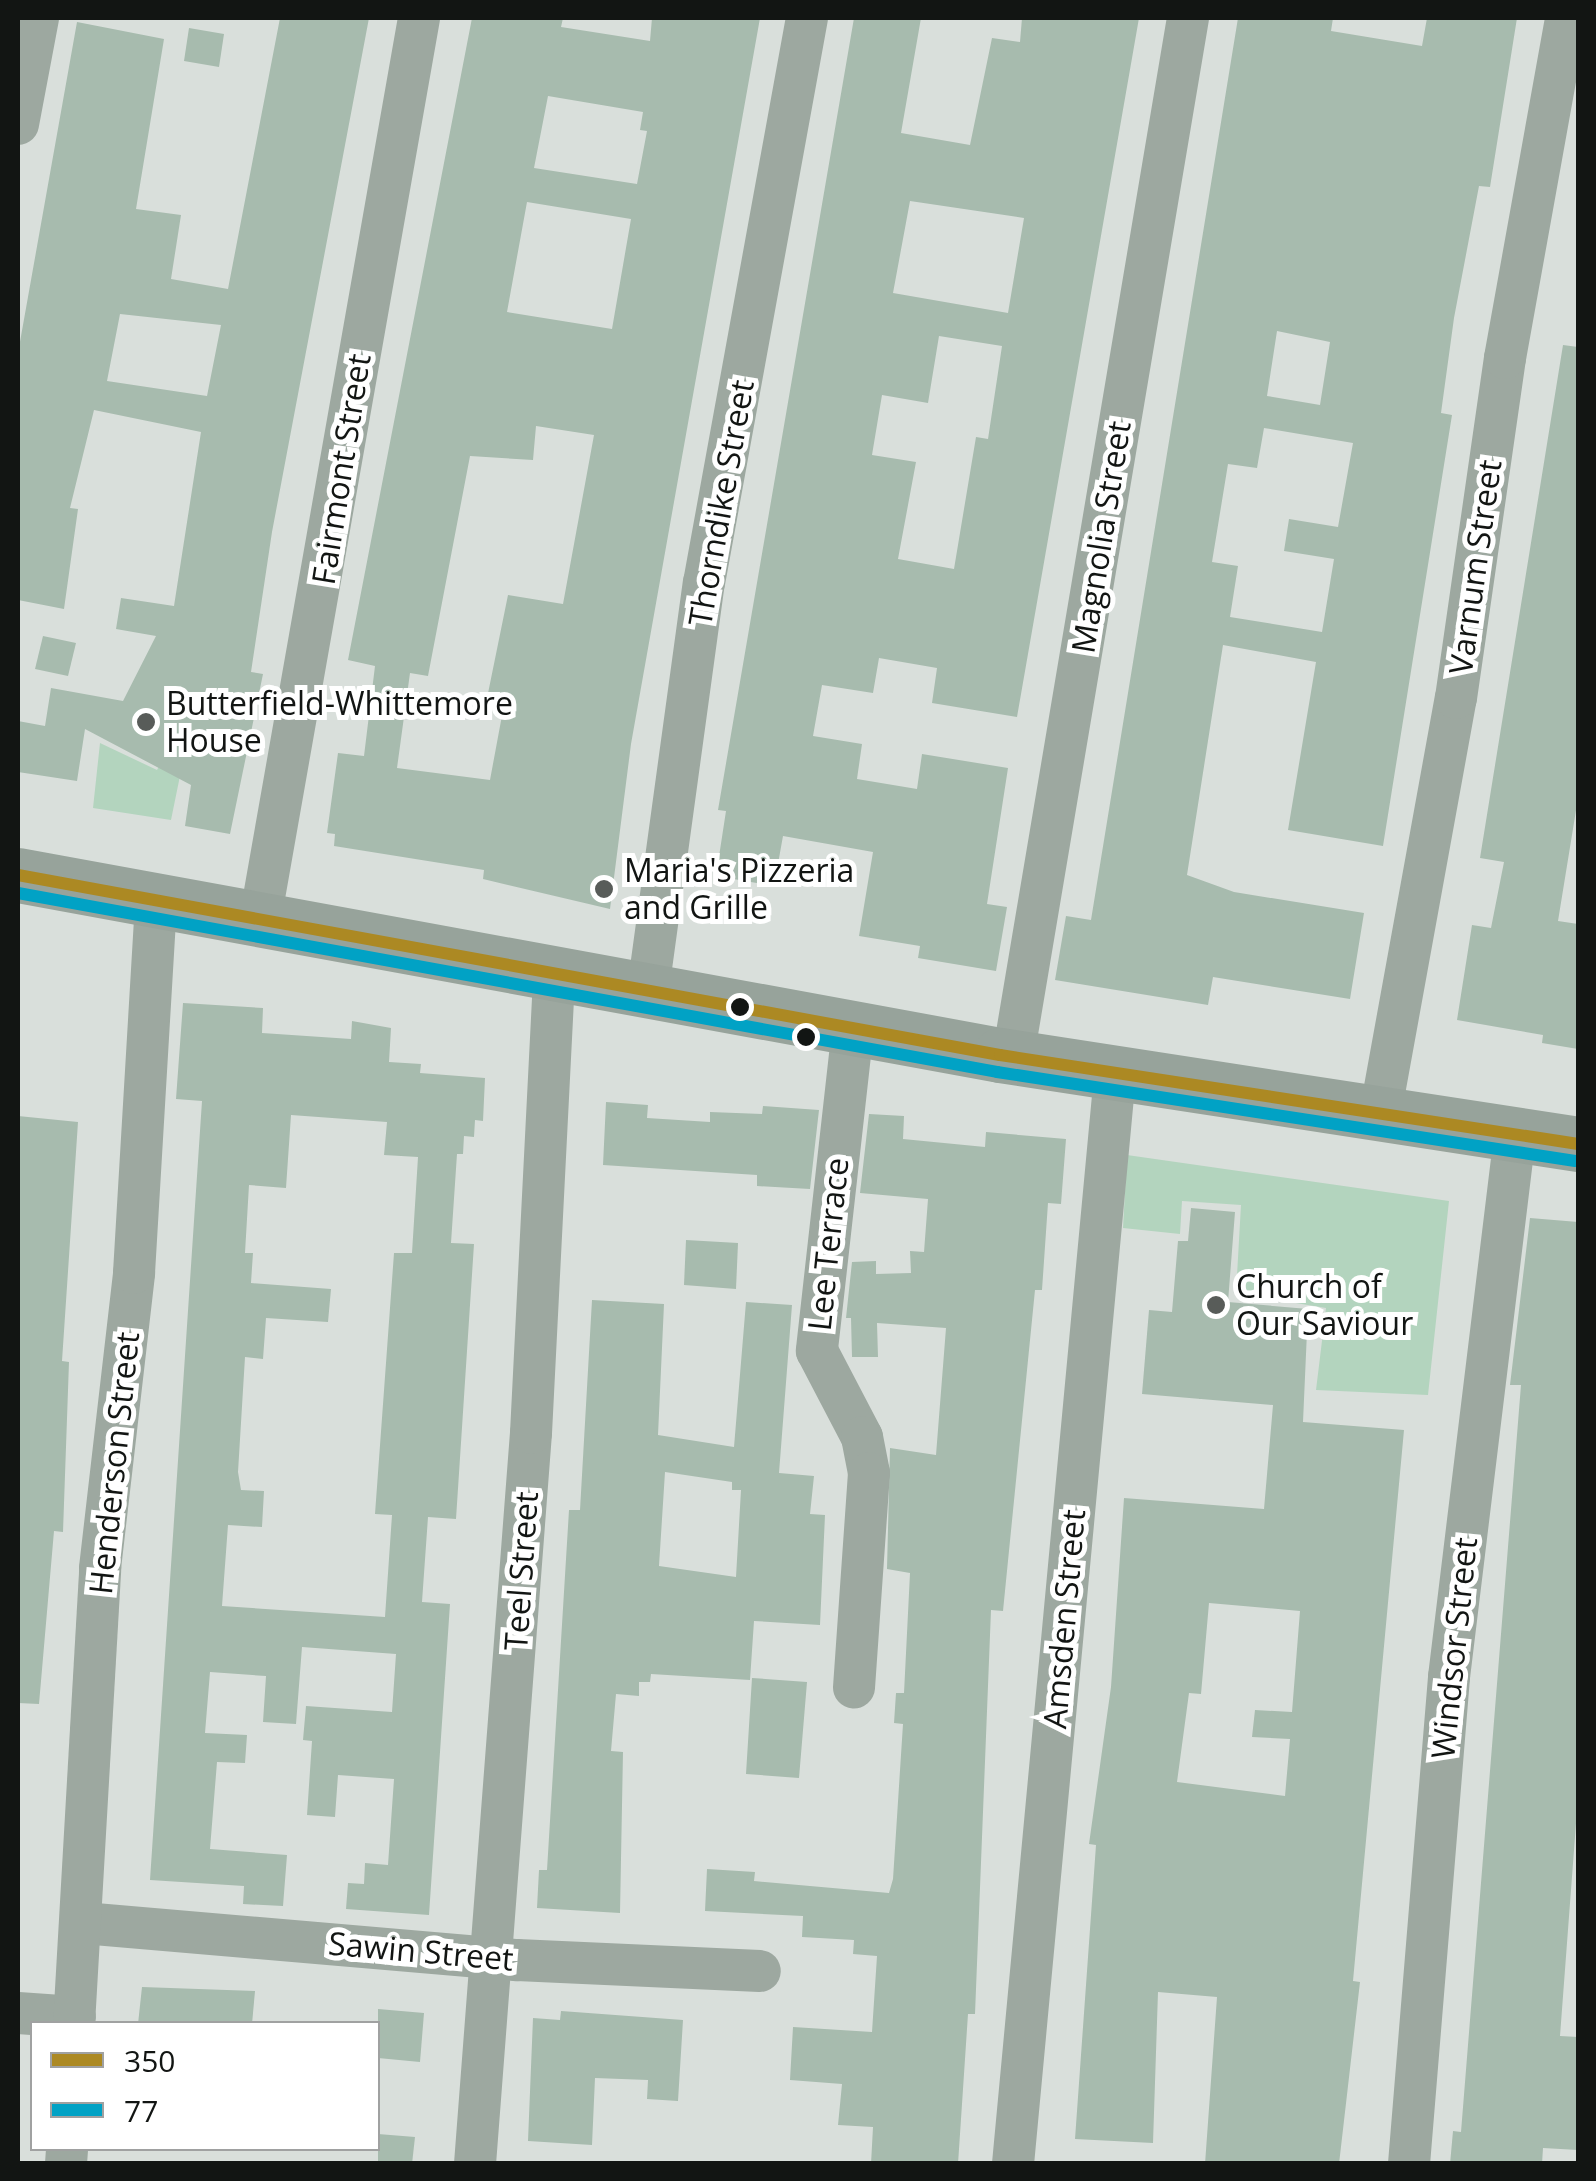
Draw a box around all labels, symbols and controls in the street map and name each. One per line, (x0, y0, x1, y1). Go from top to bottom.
street label: Fairmont Street (304, 351, 378, 587)
street label: Thorndike Street (680, 377, 762, 629)
street label: Magnolia Street (1064, 418, 1138, 656)
street label: Varnum Street (1441, 457, 1509, 677)
place label: Butterfield-Whittemore House (166, 685, 513, 760)
marker: Butterfield-Whittemore House (135, 711, 157, 733)
place label: Maria's Pizzeria and Grille (624, 852, 854, 927)
marker: Maria's Pizzeria and Grille (593, 878, 615, 900)
unlabelled marker (730, 997, 750, 1017)
unlabelled marker (796, 1027, 816, 1047)
street label: Lee Terrace (800, 1156, 856, 1332)
place label: Church of Our Saviour (1236, 1268, 1413, 1343)
marker: Church of Our Saviour (1205, 1294, 1227, 1316)
street label: Henderson Street (81, 1330, 147, 1596)
street label: Teel Street (496, 1490, 546, 1652)
street label: Amsden Street (1035, 1508, 1093, 1730)
street label: Windsor Street (1423, 1536, 1485, 1760)
street label: Sawin Street (327, 1924, 515, 1978)
legend (30, 2021, 380, 2151)
text: 350 (124, 2040, 175, 2081)
text: 77 (124, 2090, 158, 2131)

